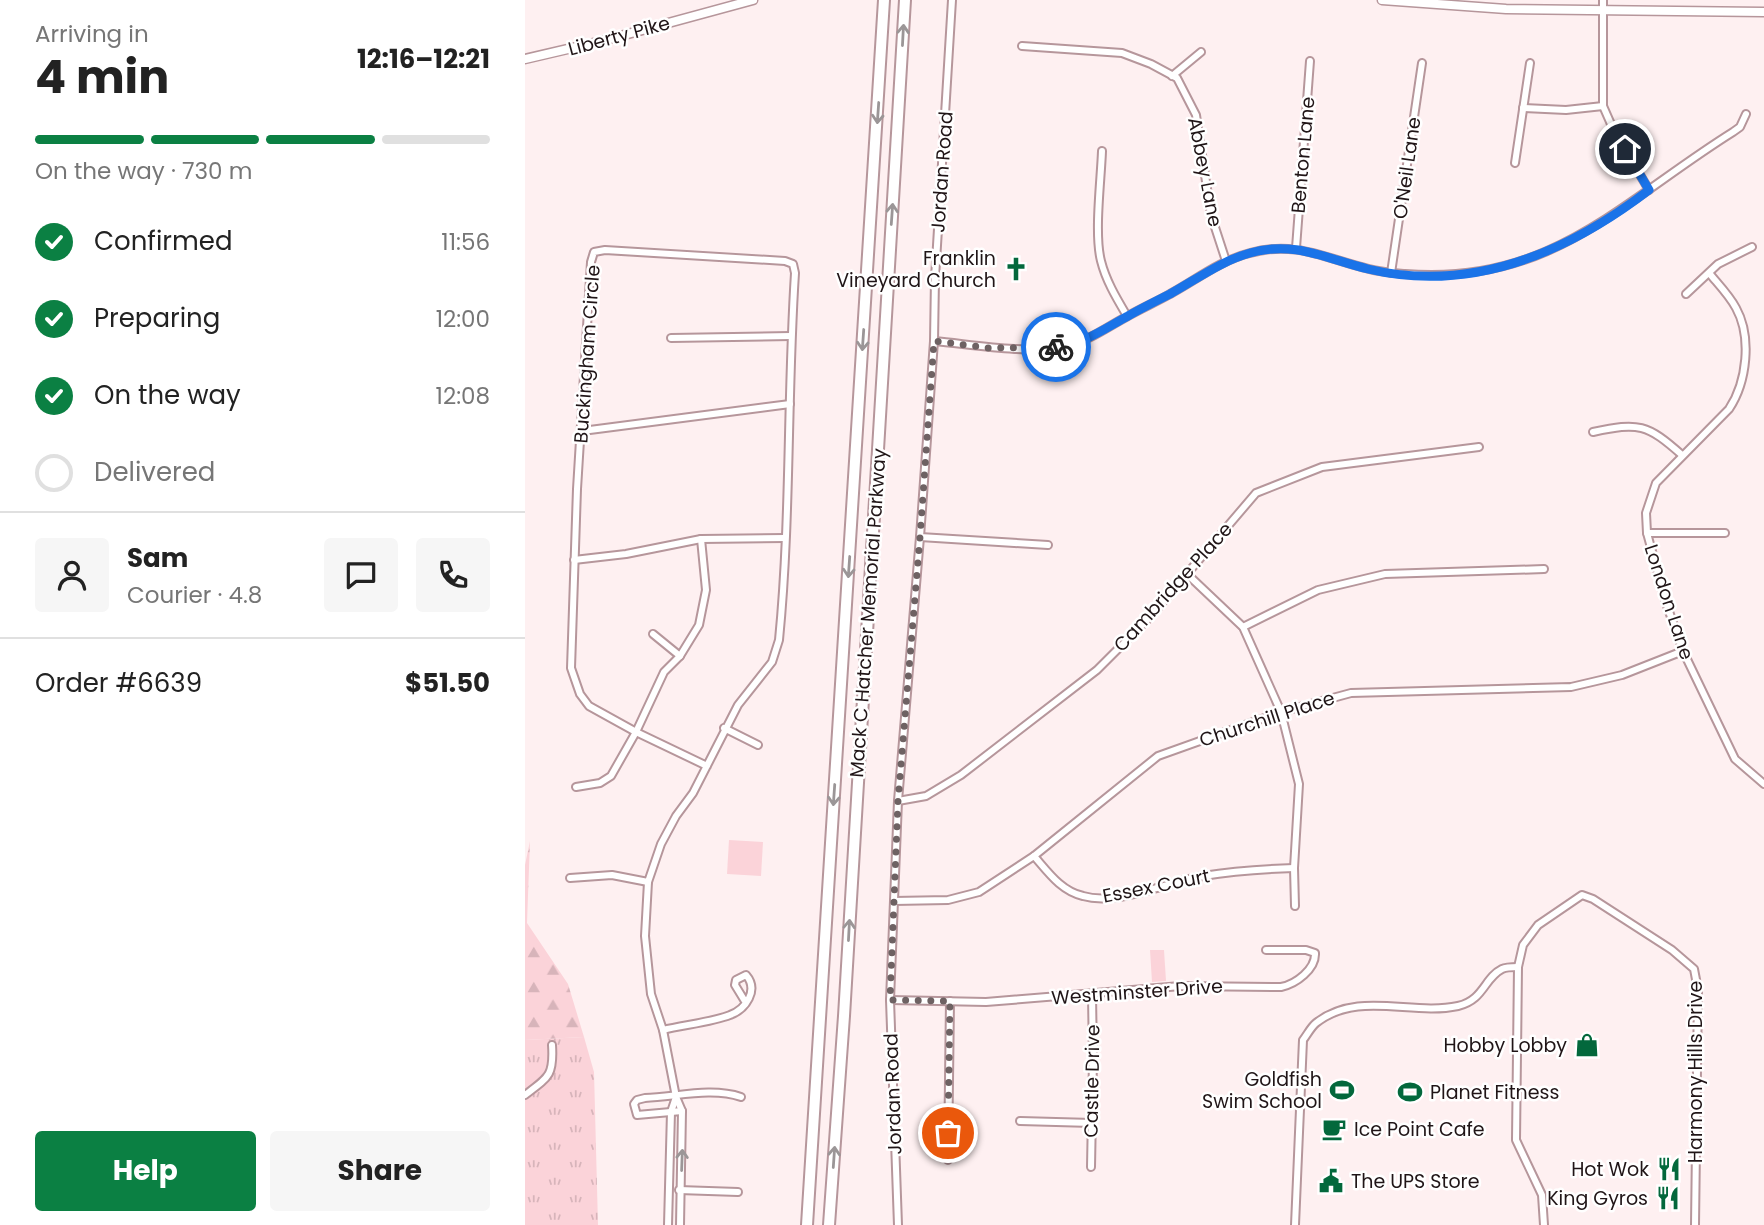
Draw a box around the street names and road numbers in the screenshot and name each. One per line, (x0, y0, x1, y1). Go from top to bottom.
street label: Liberty Pike (565, 9, 673, 63)
street label: Benton Lane (1284, 96, 1322, 214)
street label: Jordan Road (924, 110, 960, 234)
street label: Abbey Lane (1181, 115, 1229, 229)
street label: O'Neil Lane (1386, 115, 1428, 221)
street label: Buckingham Circle (567, 264, 607, 444)
street label: Mack C Hatcher Memorial Parkway (843, 447, 893, 779)
street label: Cambridge Place (1107, 516, 1239, 658)
street label: London Lane (1638, 541, 1700, 663)
street label: Churchill Place (1196, 684, 1338, 754)
street label: Essex Court (1100, 862, 1212, 910)
street label: Westminster Drive (1050, 973, 1224, 1011)
street label: Harmony Hills Drive (1682, 981, 1709, 1163)
street label: Castle Drive (1078, 1024, 1106, 1138)
street label: Jordan Road (877, 1033, 909, 1155)

